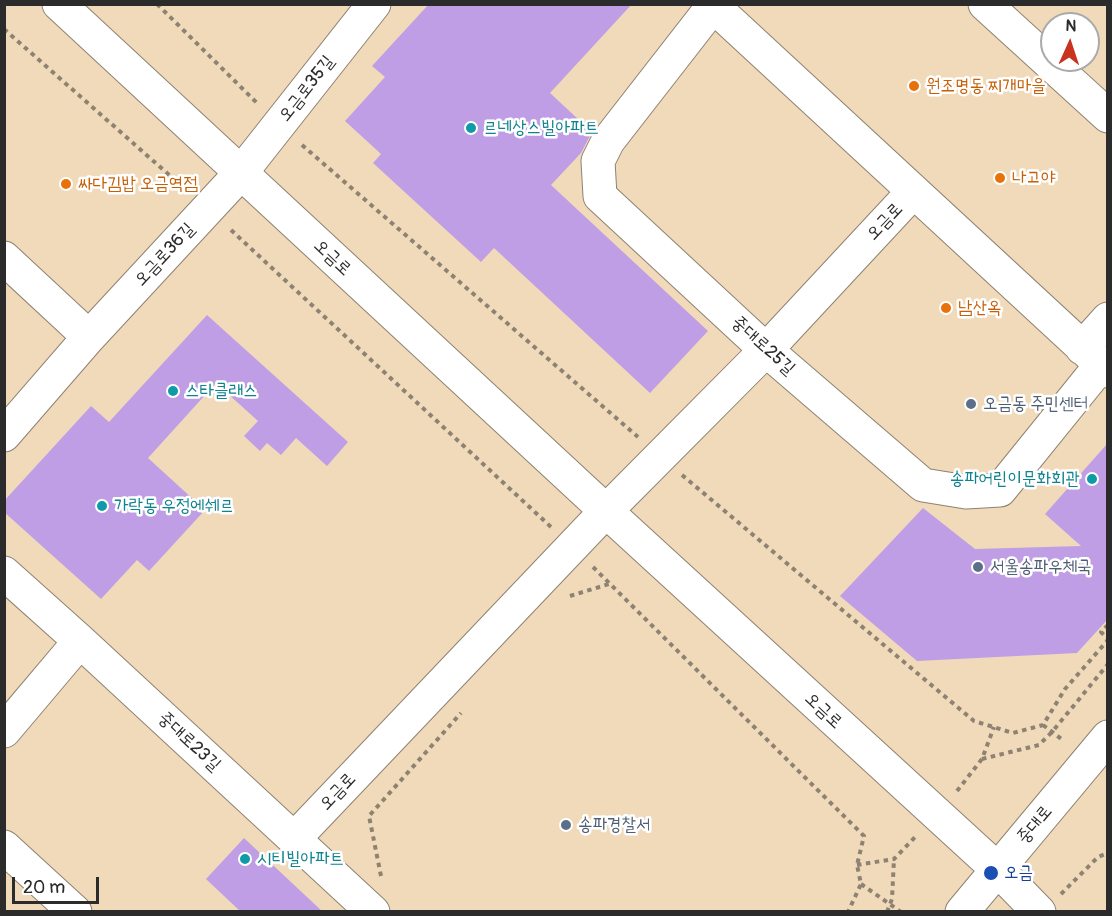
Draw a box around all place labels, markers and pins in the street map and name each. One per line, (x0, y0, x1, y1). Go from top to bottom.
place label: 원조명동 찌개마을 (926, 75, 1046, 97)
marker: 원조명동 찌개마을 (907, 79, 921, 93)
place label: 르네상스빌아파트 (483, 117, 599, 139)
marker: 르네상스빌아파트 (464, 121, 478, 135)
place label: 나고야 (1012, 167, 1055, 189)
marker: 나고야 (993, 171, 1007, 185)
place label: 싸다김밥 오금역점 (78, 173, 198, 195)
marker: 싸다김밥 오금역점 (59, 177, 73, 191)
place label: 남산옥 (958, 297, 1001, 319)
marker: 남산옥 (939, 301, 953, 315)
place label: 스타클래스 (185, 380, 257, 402)
marker: 스타클래스 (166, 384, 180, 398)
place label: 오금동 주민센터 (983, 393, 1088, 415)
marker: 오금동 주민센터 (964, 397, 978, 411)
place label: 송파어린이문화회관 (950, 468, 1080, 490)
marker: 송파어린이문화회관 (1085, 472, 1099, 486)
place label: 가락동 우정에쉐르 (114, 495, 234, 517)
marker: 가락동 우정에쉐르 (95, 499, 109, 513)
place label: 서울송파우체국 (990, 556, 1091, 578)
marker: 서울송파우체국 (971, 560, 985, 574)
place label: 송파경찰서 (578, 814, 650, 836)
marker: 송파경찰서 (559, 818, 573, 832)
place label: 시티빌아파트 (257, 848, 344, 870)
marker: 시티빌아파트 (238, 852, 252, 866)
place label: 오금 (1004, 862, 1033, 884)
marker: 오금 (982, 864, 1000, 882)

